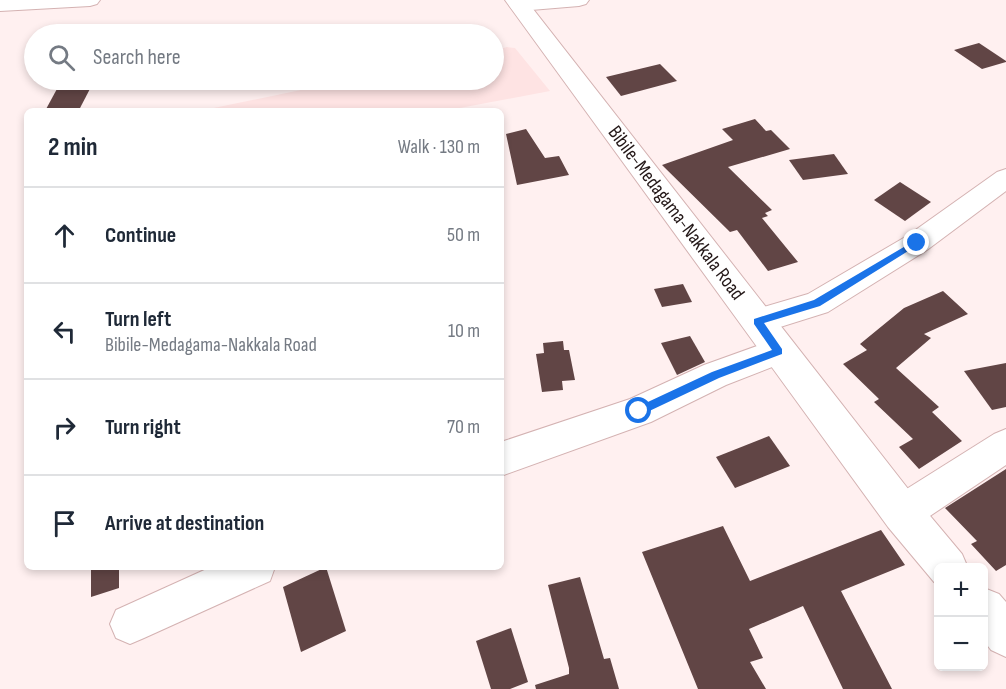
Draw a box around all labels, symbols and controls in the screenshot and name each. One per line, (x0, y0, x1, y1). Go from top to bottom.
search box (24, 24, 504, 90)
icon: search (45, 41, 78, 74)
text: Search here (93, 44, 180, 71)
street label: Bibile-Medagama-Nakkala Road (603, 121, 749, 305)
text: 2 min (48, 132, 98, 163)
text: Walk · 130 m (398, 135, 480, 159)
icon: ahead (48, 219, 81, 252)
text: Continue (105, 222, 176, 249)
text: 50 m (447, 223, 480, 247)
route end (903, 229, 929, 255)
text: Turn left (105, 306, 171, 333)
icon: left (48, 315, 81, 348)
text: 10 m (448, 319, 480, 343)
text: Bibile-Medagama-Nakkala Road (105, 333, 317, 357)
route start (625, 397, 651, 423)
icon: right (48, 411, 81, 444)
text: Turn right (105, 414, 181, 441)
text: 70 m (447, 415, 480, 439)
icon: arrive (48, 507, 81, 540)
text: Arrive at destination (105, 510, 264, 537)
map controls (934, 563, 988, 671)
button: + (934, 563, 988, 617)
button: − (934, 617, 988, 671)

